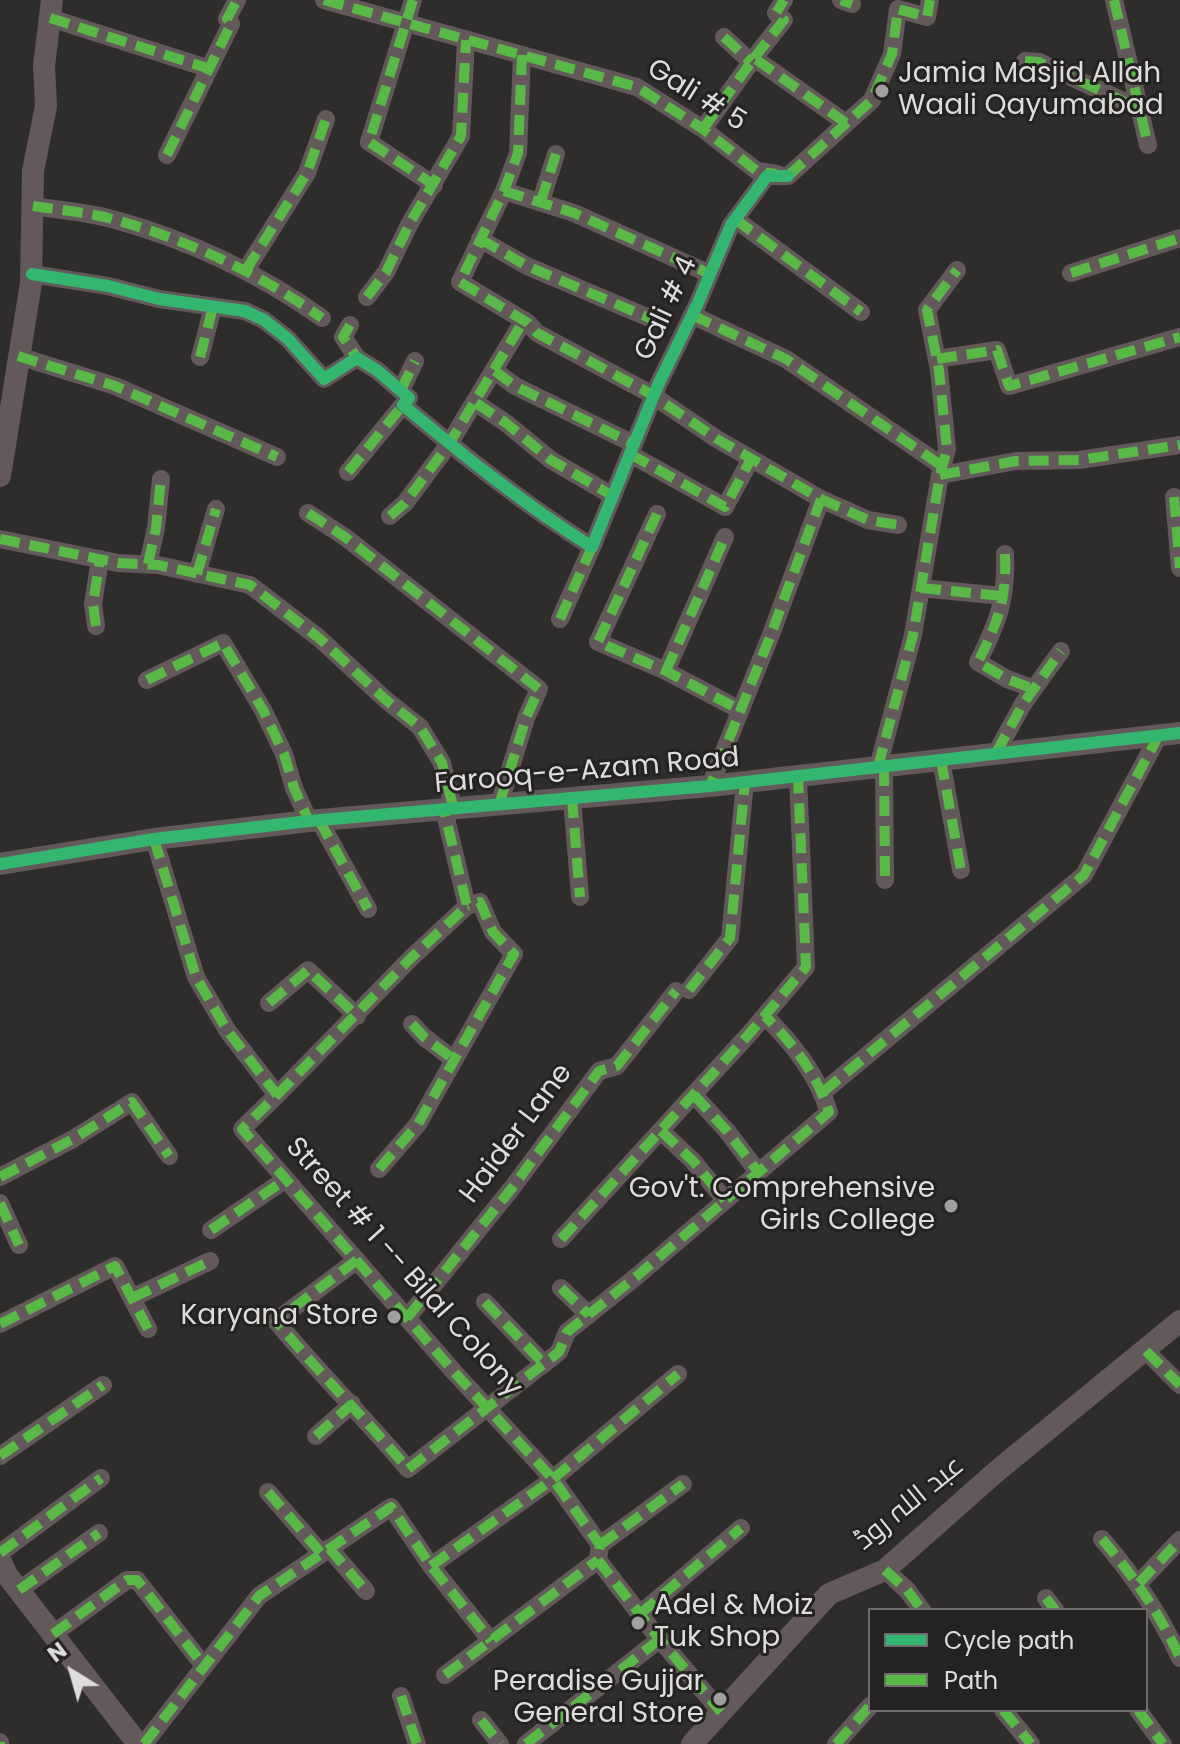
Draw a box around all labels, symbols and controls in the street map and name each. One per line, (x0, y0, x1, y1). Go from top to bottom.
street label: Gali # 5 (640, 52, 752, 140)
place label: Jamia Masjid Allah Waali Qayumabad (898, 58, 1164, 124)
marker: Jamia Masjid Allah Waali Qayumabad (873, 82, 891, 100)
street label: Gali # 4 (628, 252, 706, 366)
street label: Farooq-e-Azam Road (433, 742, 741, 802)
street label: Haider Lane (454, 1058, 580, 1210)
street label: Street # 1 -- Bilal Colony (278, 1131, 528, 1405)
place label: Gov't. Comprehensive Girls College (629, 1173, 935, 1239)
marker: Gov't. Comprehensive Girls College (942, 1197, 960, 1215)
place label: Karyana Store (180, 1300, 378, 1334)
marker: Karyana Store (385, 1308, 403, 1326)
street label: عبد اللہ روڈ (849, 1450, 971, 1558)
place label: Adel & Moiz Tuk Shop (654, 1590, 813, 1656)
legend (868, 1608, 1148, 1712)
marker: Adel & Moiz Tuk Shop (629, 1614, 647, 1632)
text: Cycle path (944, 1624, 1074, 1657)
north arrow (32, 1632, 112, 1712)
text: N (41, 1635, 73, 1670)
text: Path (944, 1664, 998, 1697)
place label: Peradise Gujjar General Store (493, 1666, 704, 1732)
marker: Peradise Gujjar General Store (711, 1690, 729, 1708)

